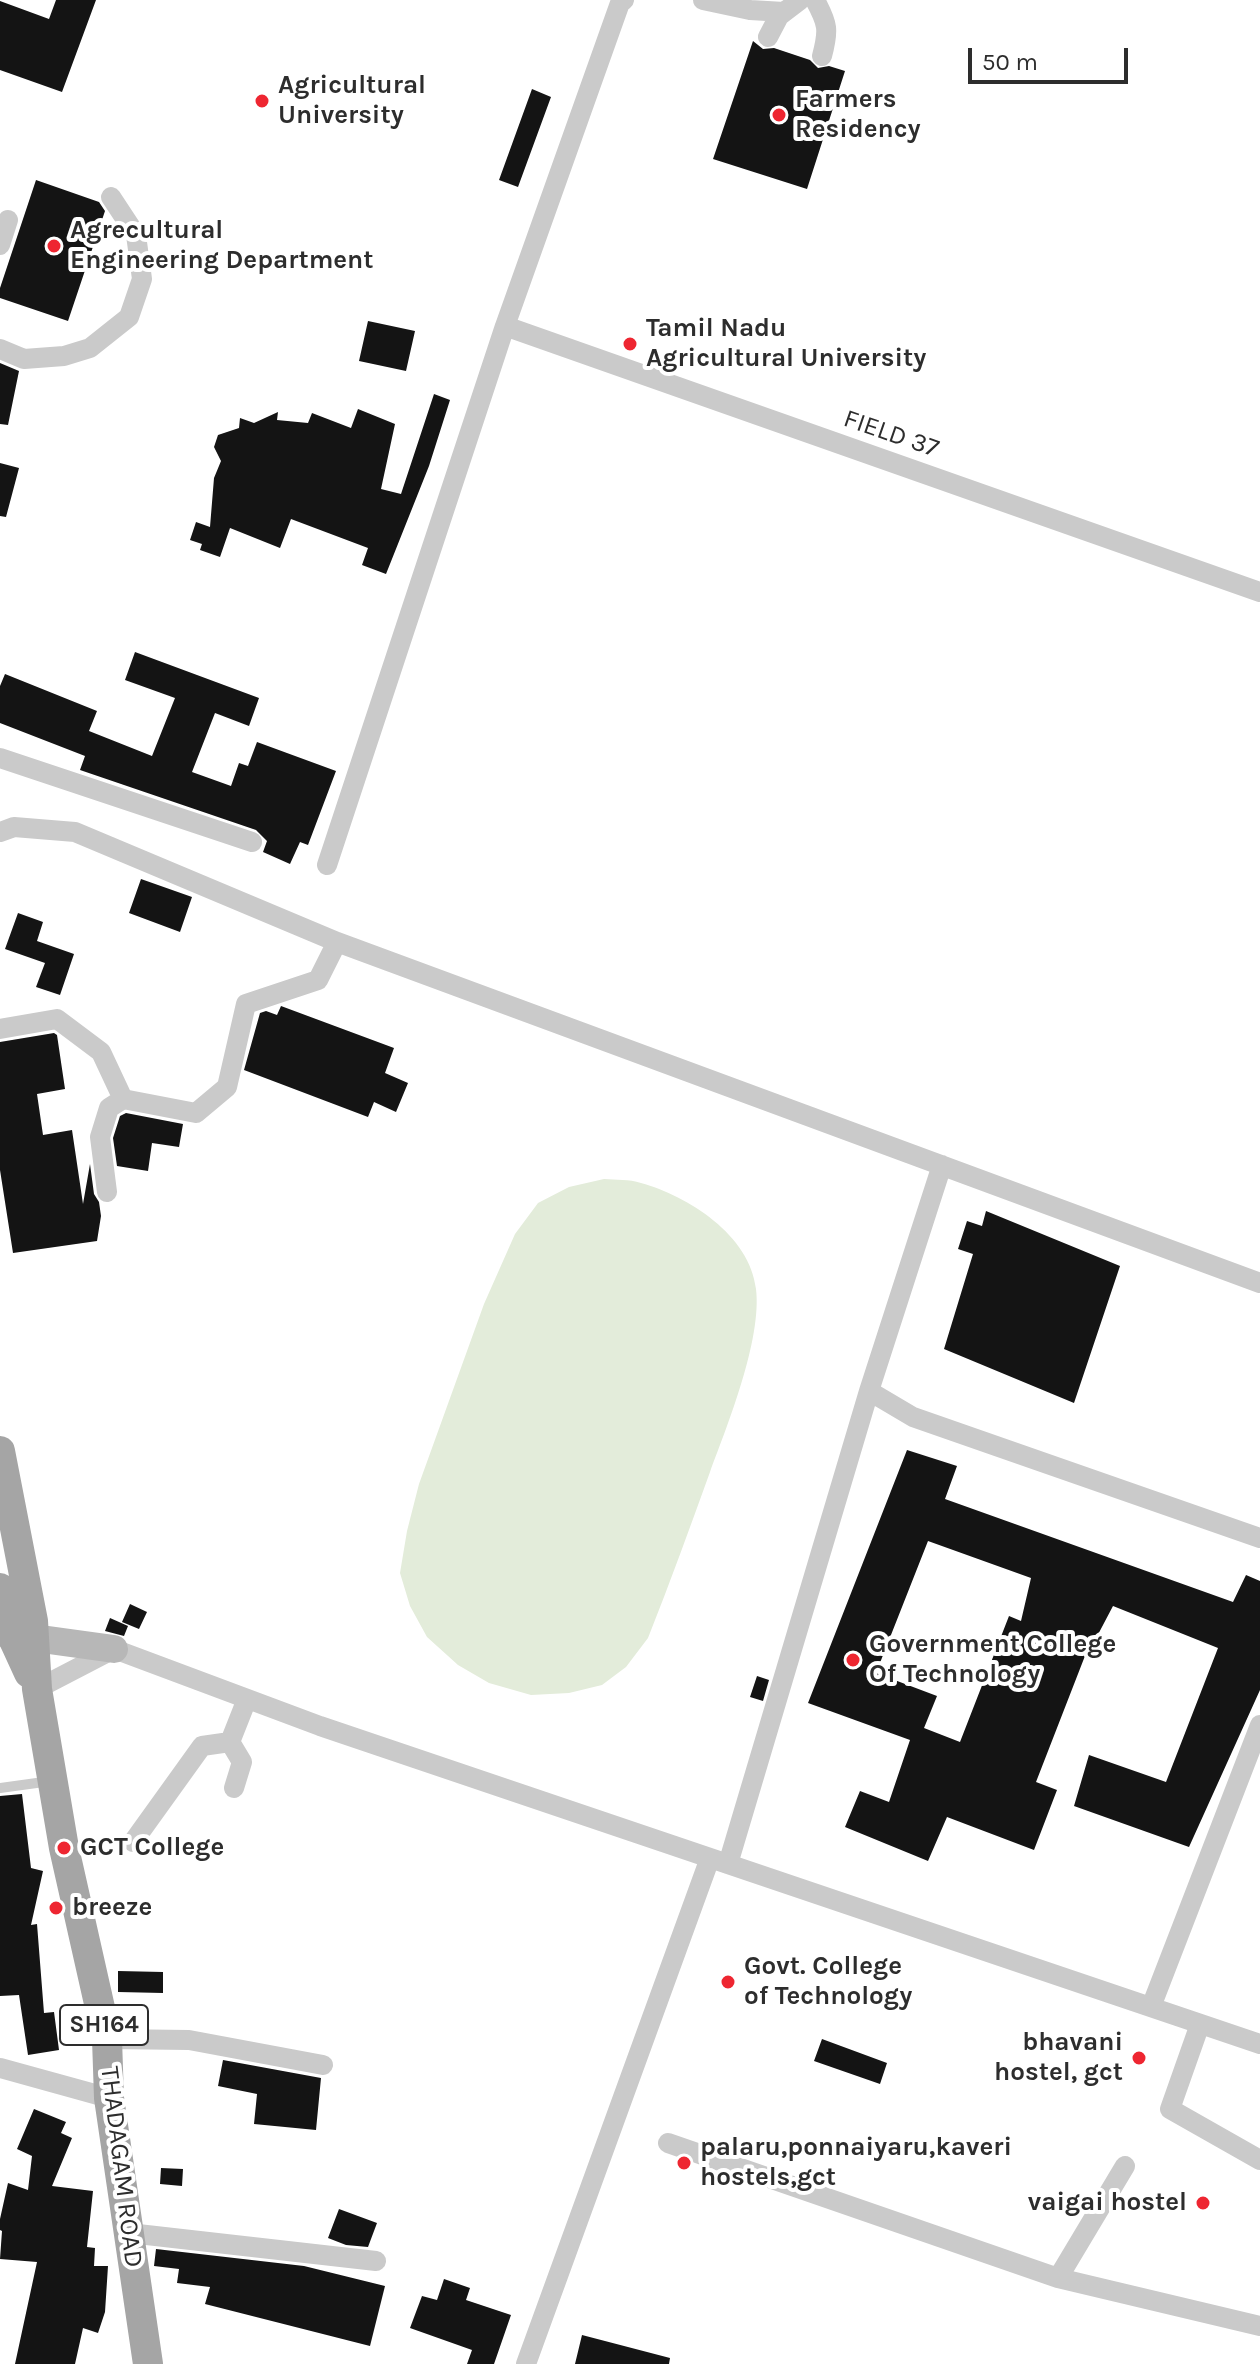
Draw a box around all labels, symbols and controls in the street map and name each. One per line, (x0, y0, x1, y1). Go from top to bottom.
scale bar (972, 32, 1132, 82)
text: 50 m (982, 48, 1038, 76)
place label: Agricultural University (278, 70, 426, 132)
place label: Farmers Residency (795, 84, 921, 146)
marker: Agricultural University (253, 92, 271, 110)
marker: Farmers Residency (770, 106, 788, 124)
place label: Agrecultural Engineering Department (70, 215, 374, 276)
marker: Agrecultural Engineering Department (45, 237, 63, 255)
place label: Tamil Nadu Agricultural University (646, 313, 926, 374)
marker: Tamil Nadu Agricultural University (621, 335, 639, 353)
street label: FIELD 37 (839, 403, 943, 465)
place label: Government College Of Technology (869, 1629, 1116, 1690)
marker: Government College Of Technology (844, 1651, 862, 1669)
place label: GCT College (80, 1832, 224, 1864)
marker: GCT College (55, 1839, 73, 1857)
place label: breeze (72, 1892, 152, 1924)
marker: breeze (47, 1899, 65, 1917)
place label: Govt. College of Technology (744, 1951, 912, 2012)
marker: Govt. College of Technology (719, 1973, 737, 1991)
road number: SH164 (60, 2005, 148, 2045)
place label: bhavani hostel, gct (994, 2027, 1123, 2088)
marker: bhavani hostel, gct (1130, 2049, 1148, 2067)
street label: THADAGAM ROAD (93, 2065, 149, 2269)
place label: palaru,ponnaiyaru,kaveri hostels,gct (700, 2132, 1012, 2194)
marker: palaru,ponnaiyaru,kaveri hostels,gct (675, 2154, 693, 2172)
place label: vaigai hostel (1028, 2187, 1187, 2219)
marker: vaigai hostel (1194, 2194, 1212, 2212)

